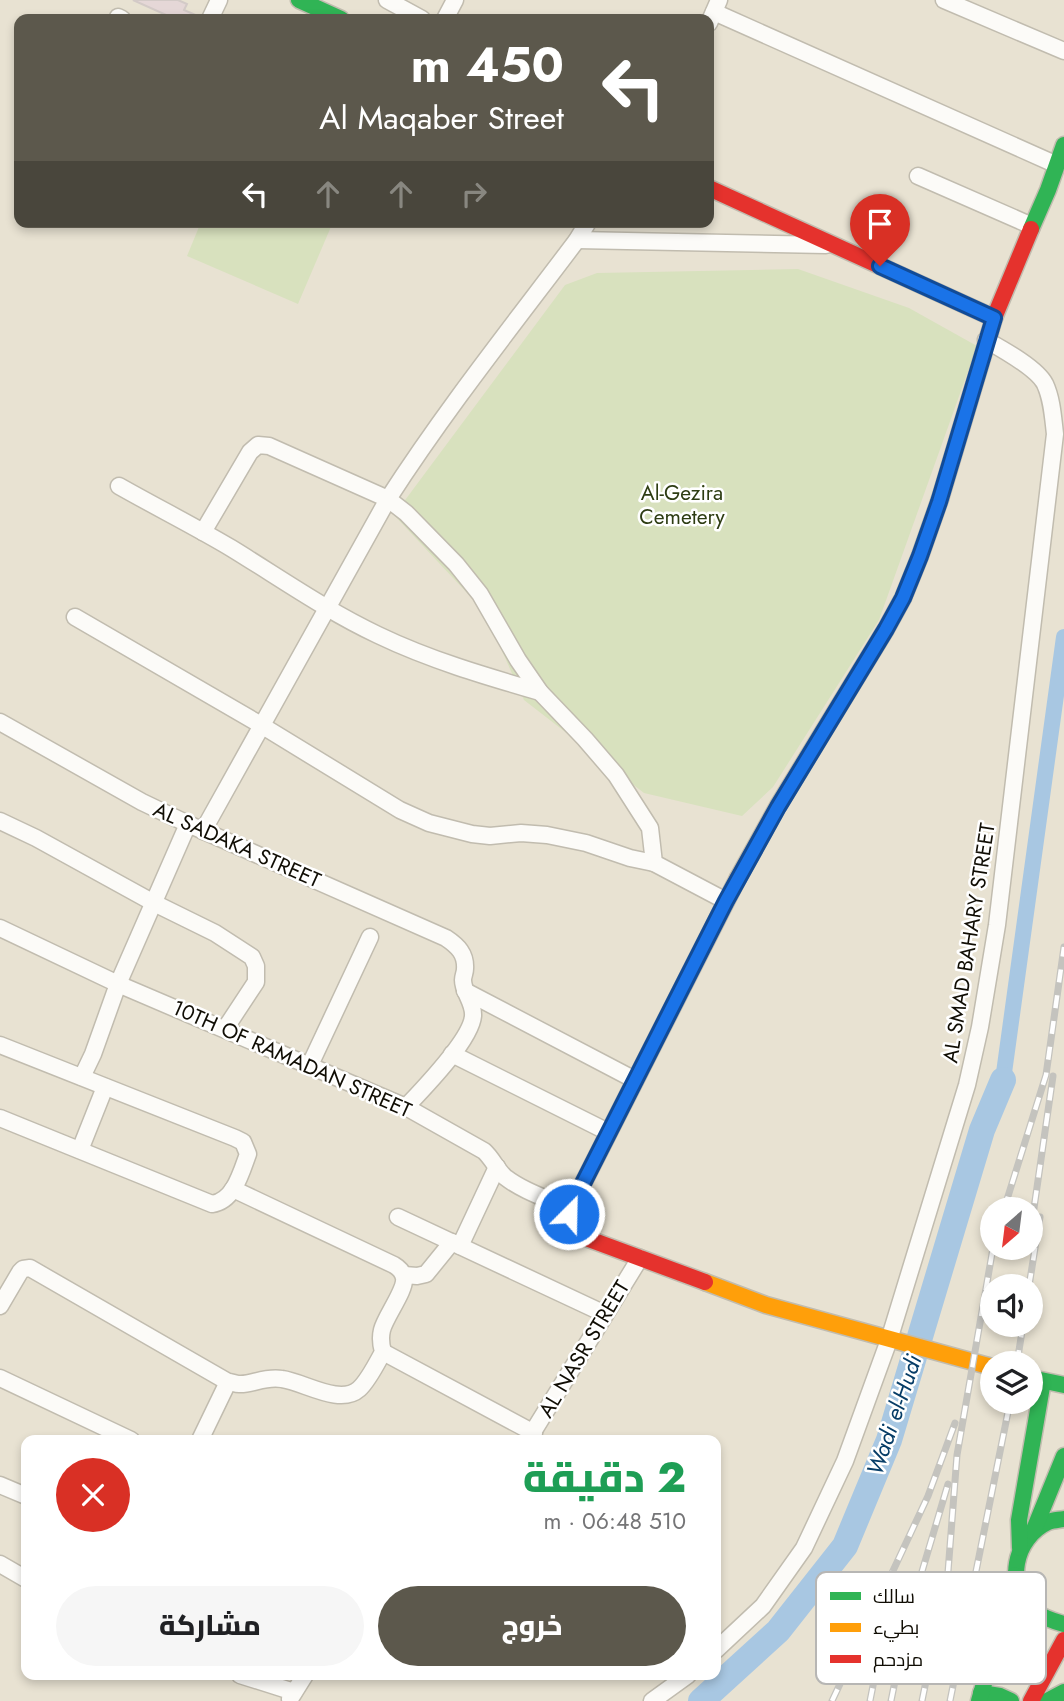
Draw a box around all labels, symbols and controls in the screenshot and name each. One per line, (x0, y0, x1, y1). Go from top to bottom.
text: 450 m (411, 30, 564, 100)
icon: left (588, 42, 679, 133)
text: Al Maqaber Street (319, 95, 564, 141)
icon: left (236, 175, 274, 213)
icon: ahead (309, 175, 347, 213)
icon: ahead (382, 175, 420, 213)
icon: right (455, 175, 493, 213)
pin (850, 194, 910, 266)
icon: arrive (861, 205, 899, 243)
park label: Al-Gezira Cemetery (639, 478, 725, 532)
street label: AL SADAKA STREET (148, 795, 326, 895)
street label: AL SMAD BAHARY STREET (935, 821, 1003, 1065)
street label: 10TH OF RAMADAN STREET (168, 993, 417, 1125)
position arrow (532, 1177, 606, 1251)
north arrow (980, 1197, 1043, 1260)
map controls (980, 1197, 1043, 1414)
button: sound (980, 1274, 1043, 1337)
street label: AL NASR STREET (531, 1275, 637, 1423)
water label: Wadi el-Hudi (858, 1349, 931, 1480)
button: layers (980, 1351, 1043, 1414)
text: 2 دقيقة (523, 1447, 686, 1508)
button: close (56, 1458, 130, 1532)
text: 510 m · 06:48 (543, 1504, 686, 1538)
legend (816, 1572, 1046, 1684)
text: سالك (873, 1583, 915, 1610)
button: مشاركة (56, 1586, 364, 1666)
button: خروج (378, 1586, 686, 1666)
text: بطيء (873, 1614, 919, 1642)
text: مزدحم (873, 1646, 923, 1673)

